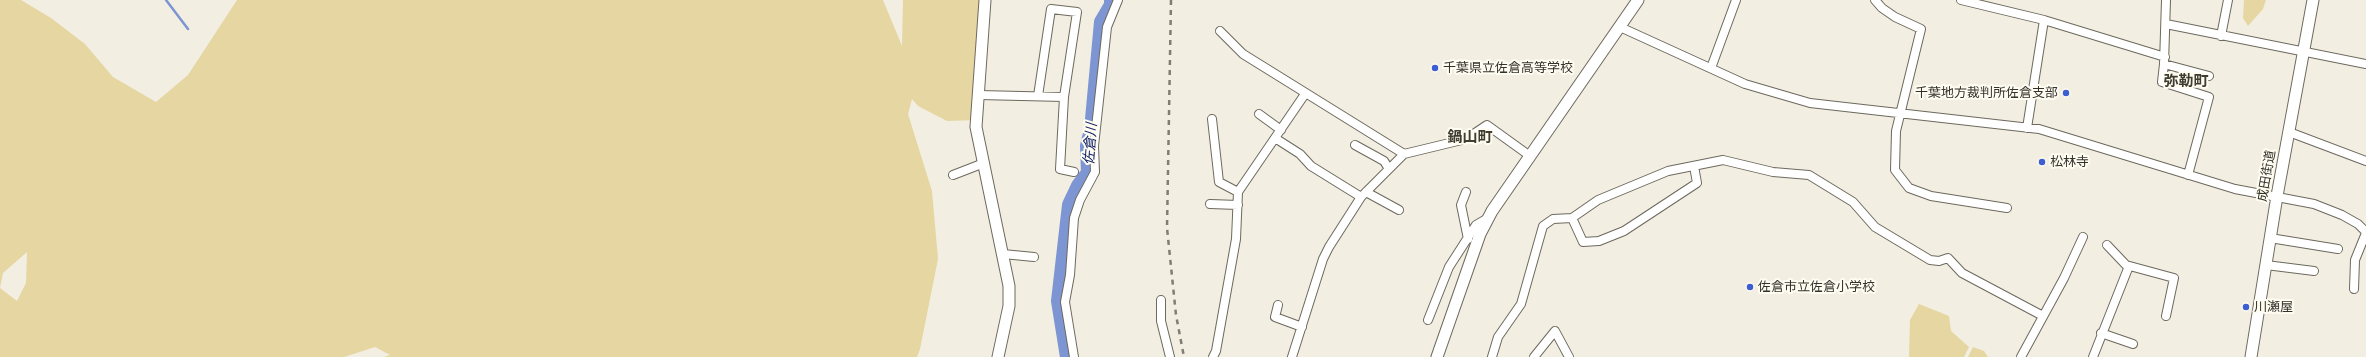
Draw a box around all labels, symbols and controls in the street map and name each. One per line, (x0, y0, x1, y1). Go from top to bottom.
place label: 千葉県立佐倉高等学校 (1443, 60, 1573, 76)
marker: 千葉県立佐倉高等学校 (1430, 63, 1440, 73)
district label: 弥勒町 (2164, 73, 2208, 91)
place label: 千葉地方裁判所佐倉支部 (1915, 85, 2058, 101)
marker: 千葉地方裁判所佐倉支部 (2061, 88, 2071, 98)
water label: 佐倉川 (1081, 122, 1101, 166)
district label: 鍋山町 (1448, 129, 1492, 147)
street label: 成田街道 (2255, 149, 2279, 203)
place label: 松林寺 (2050, 154, 2089, 170)
marker: 松林寺 (2037, 157, 2047, 167)
place label: 佐倉市立佐倉小学校 (1758, 279, 1875, 295)
marker: 佐倉市立佐倉小学校 (1745, 282, 1755, 292)
place label: 川瀬屋 (2254, 299, 2293, 315)
marker: 川瀬屋 (2241, 302, 2251, 312)

